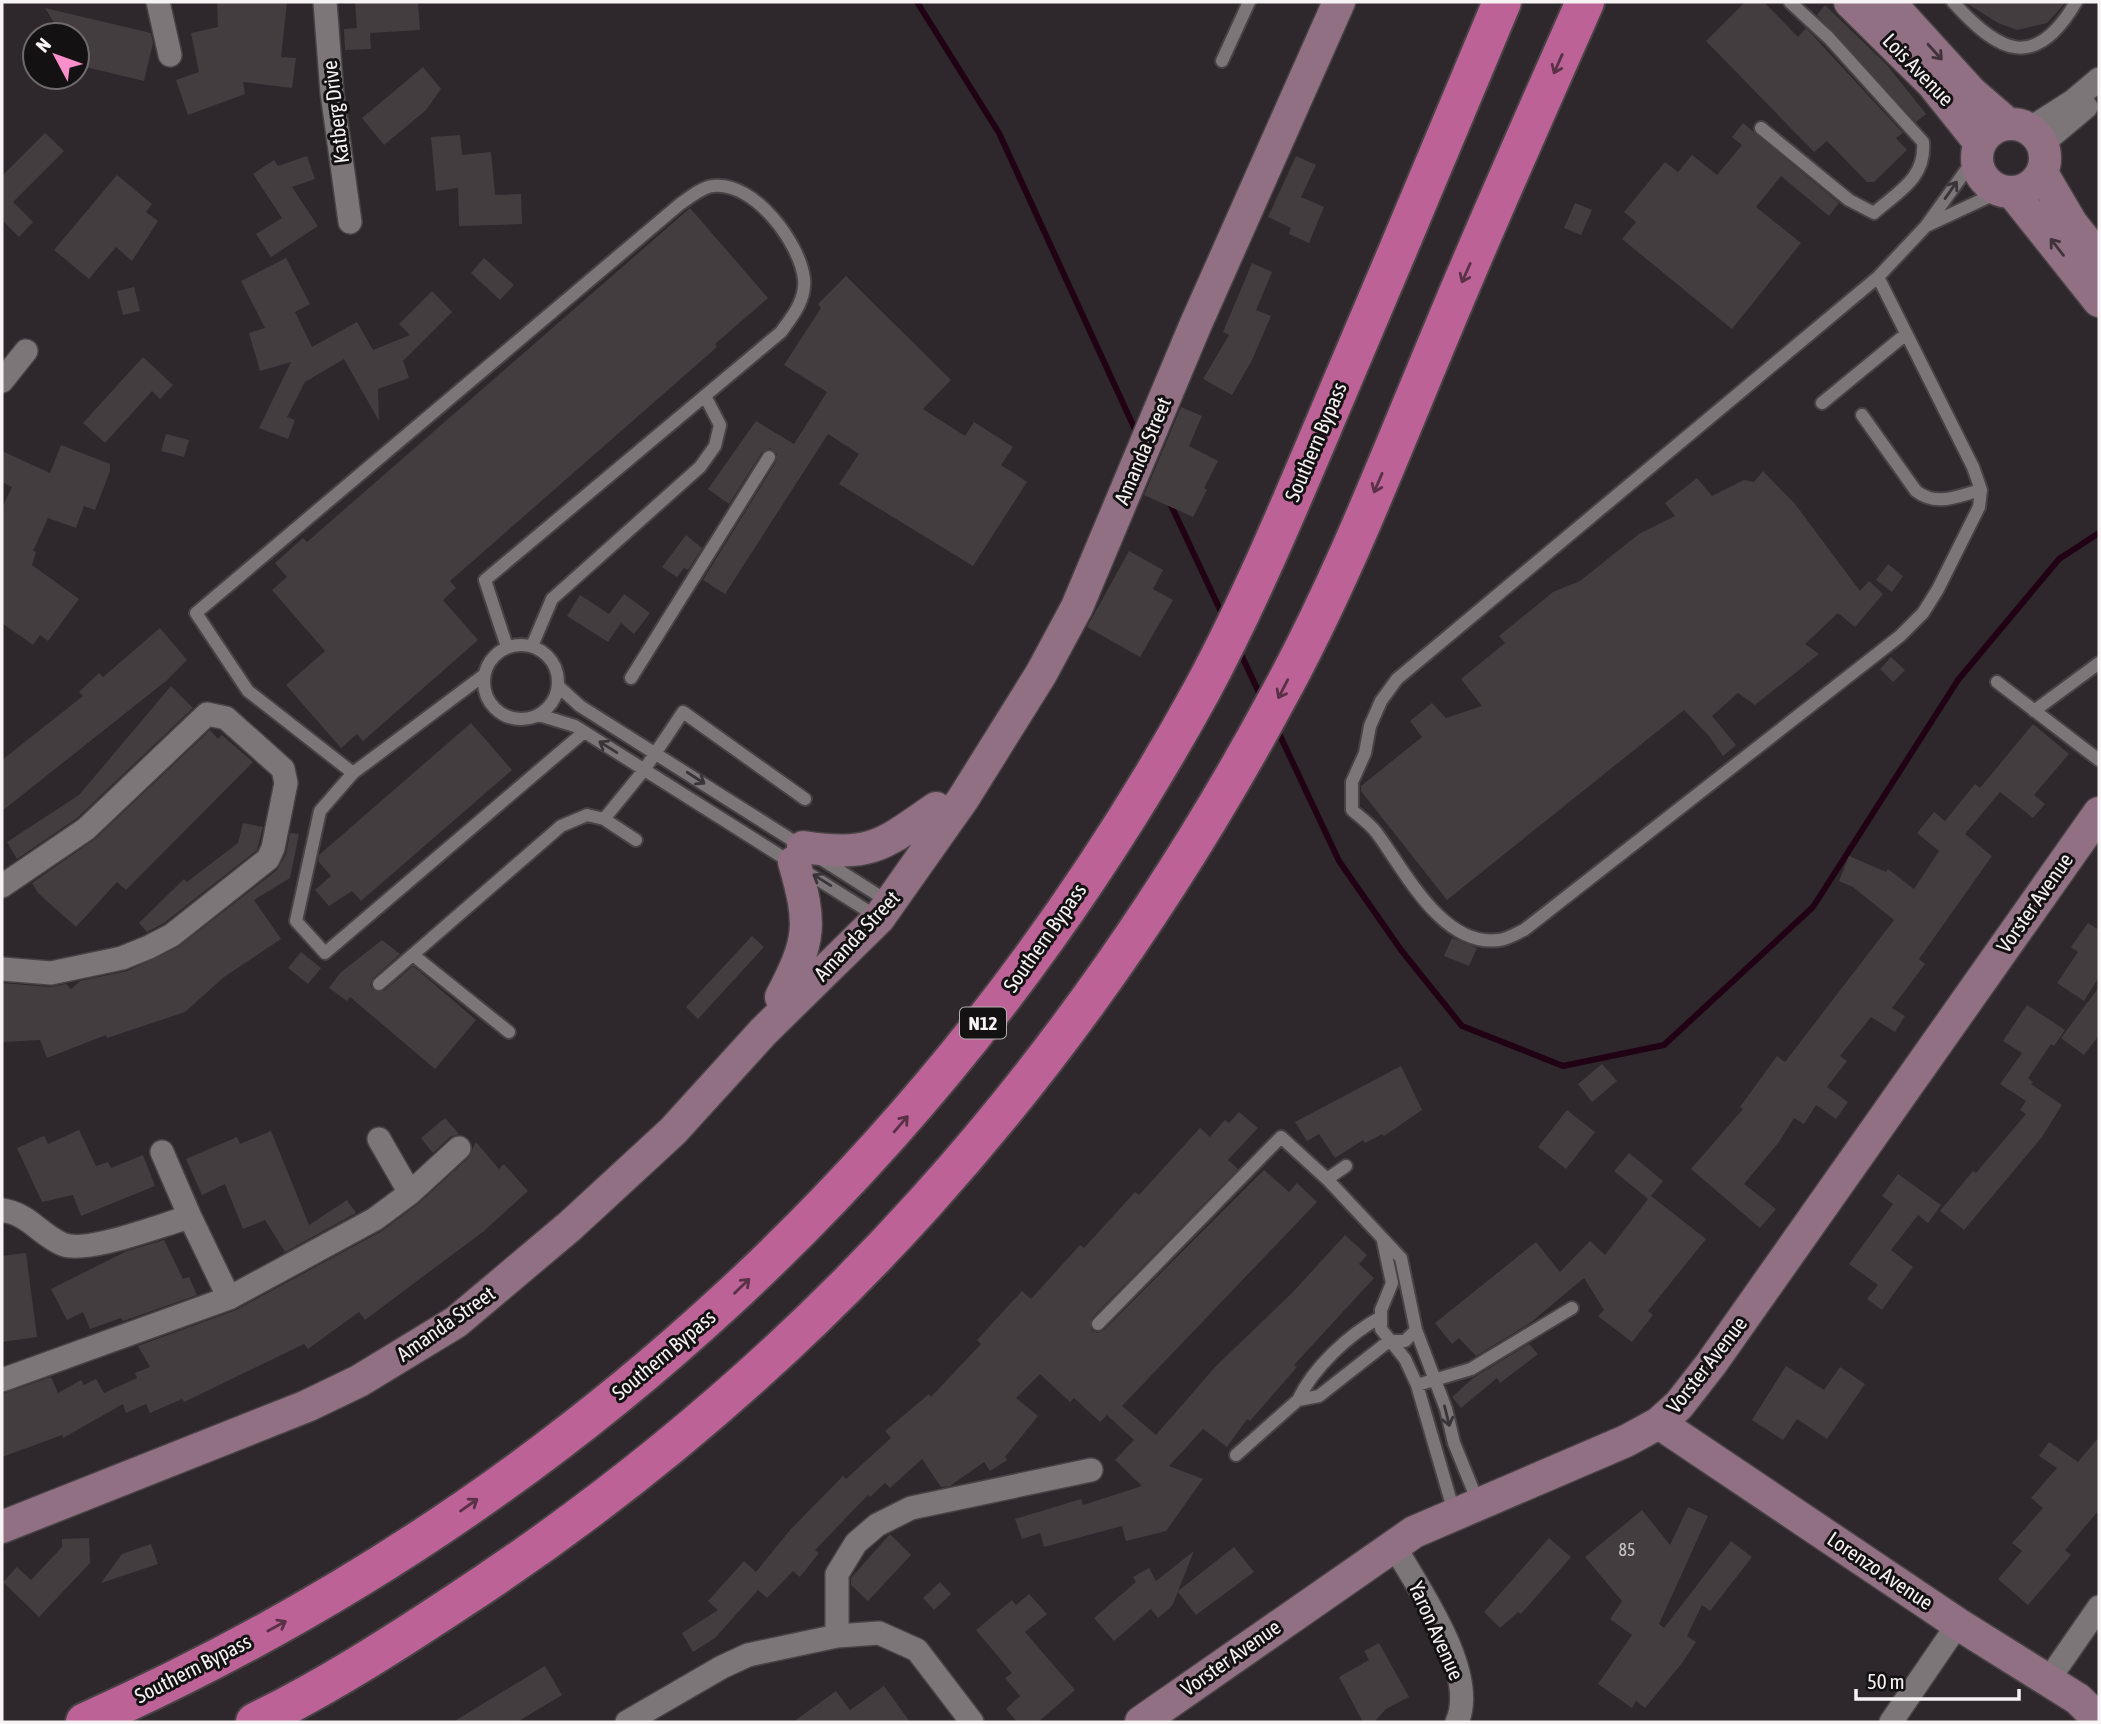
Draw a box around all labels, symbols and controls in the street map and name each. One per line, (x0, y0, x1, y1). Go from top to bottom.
north arrow (21, 21, 91, 91)
street label: Lois Avenue (1878, 28, 1959, 110)
text: N (31, 33, 55, 56)
one-way arrow (1927, 43, 1944, 60)
one-way arrow (1551, 53, 1564, 75)
street label: Katberg Drive (317, 59, 353, 165)
one-way arrow (1944, 181, 1958, 200)
one-way arrow (2050, 238, 2065, 256)
one-way arrow (1459, 262, 1472, 283)
street label: Southern Bypass (1279, 378, 1351, 505)
street label: Amanda Street (1109, 393, 1175, 508)
one-way arrow (1371, 471, 1384, 493)
one-way arrow (1275, 678, 1289, 699)
one-way arrow (599, 740, 619, 754)
one-way arrow (686, 771, 705, 786)
street label: Vorster Avenue (1991, 848, 2077, 957)
one-way arrow (813, 873, 833, 887)
street label: Southern Bypass (998, 879, 1090, 996)
street label: Amanda Street (809, 885, 904, 985)
road number: N12 (960, 1007, 1006, 1038)
one-way arrow (893, 1115, 909, 1133)
one-way arrow (733, 1278, 750, 1295)
street label: Amanda Street (392, 1281, 499, 1366)
street label: Southern Bypass (607, 1304, 720, 1404)
street label: Vorster Avenue (1661, 1311, 1751, 1417)
one-way arrow (1441, 1404, 1454, 1427)
one-way arrow (459, 1498, 478, 1512)
street label: Lorenzo Avenue (1823, 1526, 1938, 1614)
house number: 85 (1619, 1539, 1635, 1560)
street label: Yaron Avenue (1405, 1578, 1469, 1683)
street label: Vorster Avenue (1176, 1614, 1285, 1700)
one-way arrow (266, 1619, 287, 1632)
street label: Southern Bypass (131, 1629, 255, 1708)
scale bar (1856, 1658, 2019, 1702)
text: 50 m (1867, 1669, 1905, 1693)

